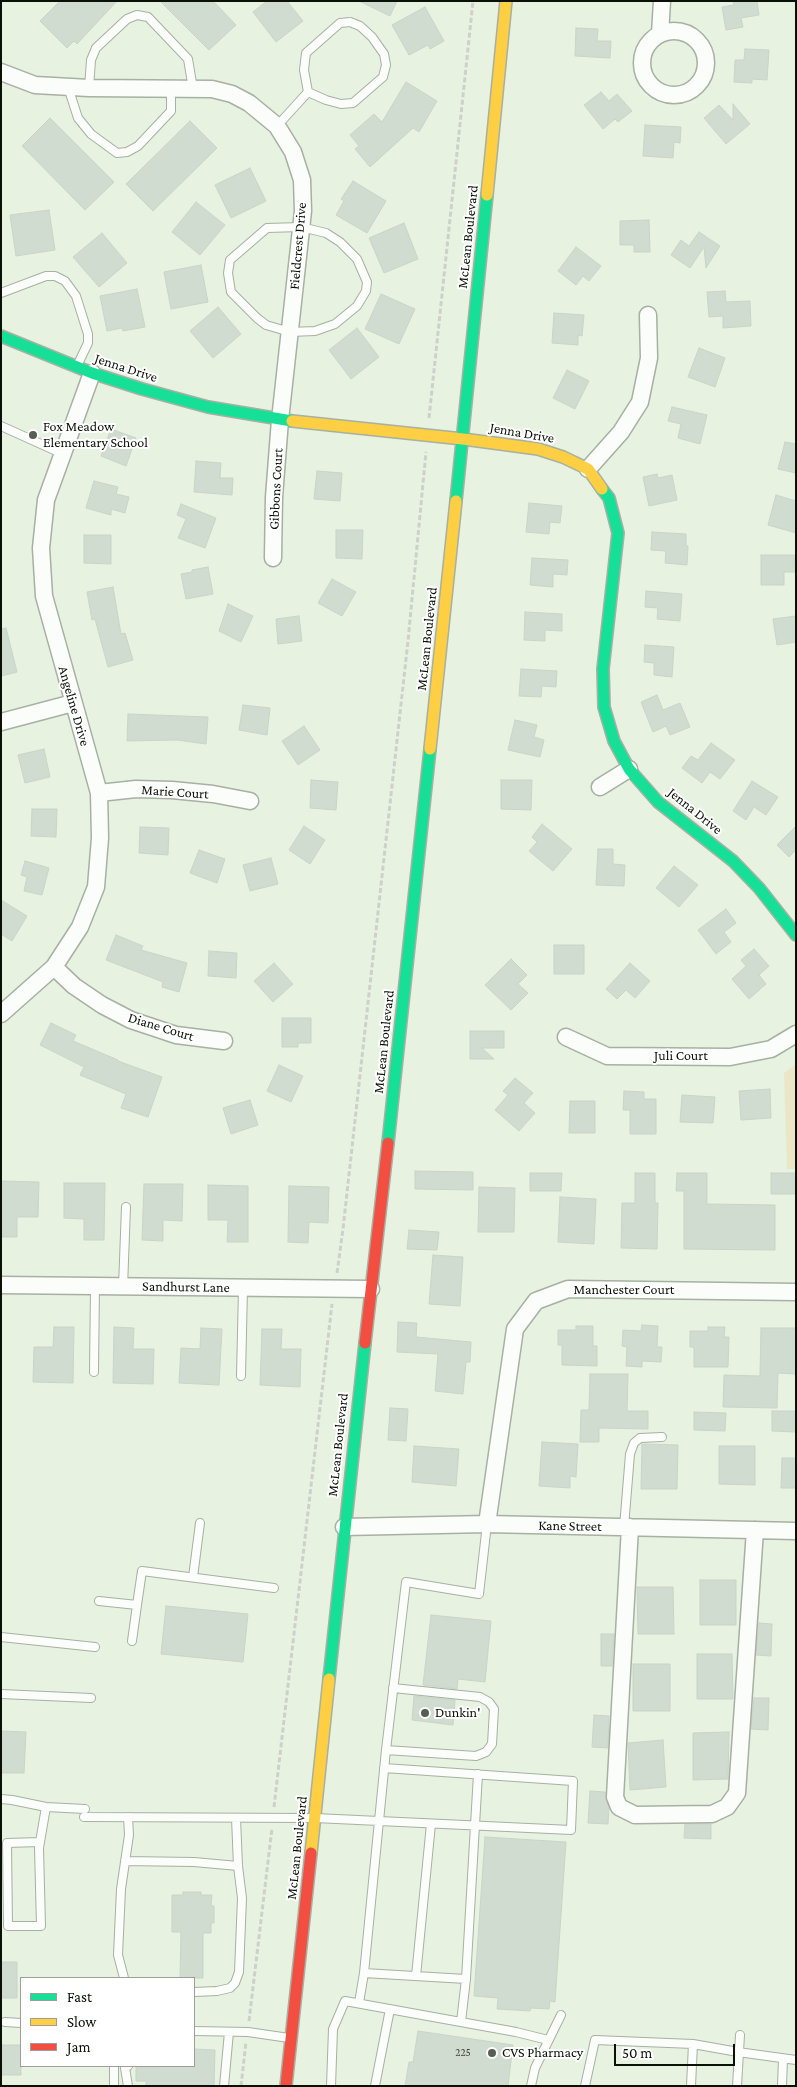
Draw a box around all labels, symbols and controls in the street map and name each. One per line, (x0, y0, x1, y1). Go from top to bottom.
street label: McLean Boulevard (454, 184, 482, 290)
street label: Fieldcrest Drive (286, 202, 310, 290)
street label: Jenna Drive (93, 350, 159, 386)
place label: Fox Meadow Elementary School (43, 419, 148, 452)
street label: Jenna Drive (489, 419, 555, 447)
marker: Fox Meadow Elementary School (27, 429, 39, 441)
street label: Gibbons Court (265, 448, 287, 530)
street label: McLean Boulevard (413, 586, 441, 692)
street label: Angeline Drive (55, 664, 93, 748)
street label: Marie Court (141, 781, 209, 803)
street label: Jenna Drive (665, 784, 725, 838)
street label: McLean Boulevard (370, 989, 398, 1095)
street label: Diane Court (126, 1009, 196, 1045)
street label: Juli Court (654, 1048, 708, 1064)
street label: Sandhurst Lane (142, 1278, 230, 1296)
street label: Manchester Court (574, 1282, 674, 1298)
street label: McLean Boulevard (324, 1392, 352, 1498)
street label: Kane Street (538, 1517, 602, 1535)
place label: Dunkin' (435, 1705, 480, 1721)
marker: Dunkin' (419, 1707, 431, 1719)
street label: McLean Boulevard (283, 1795, 311, 1901)
legend (20, 1977, 195, 2067)
text: Fast (67, 1989, 92, 2005)
text: Slow (67, 2014, 96, 2030)
scale bar (617, 2034, 738, 2066)
text: Jam (67, 2039, 90, 2055)
place label: CVS Pharmacy (502, 2045, 583, 2061)
text: 50 m (622, 2045, 652, 2061)
house number: 225 (455, 2046, 471, 2060)
marker: CVS Pharmacy (486, 2047, 498, 2059)

